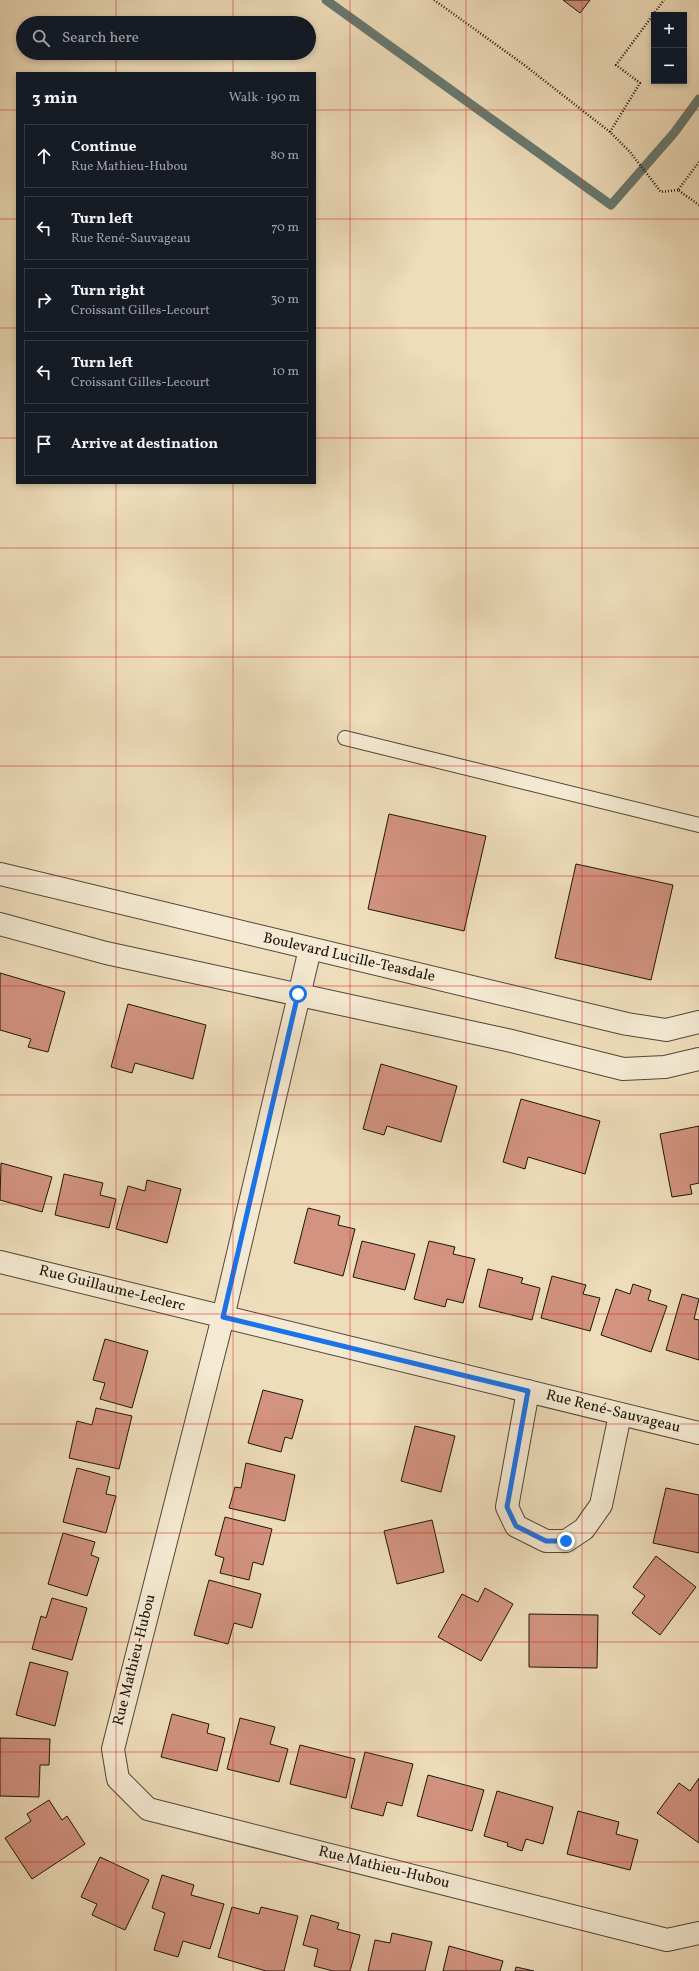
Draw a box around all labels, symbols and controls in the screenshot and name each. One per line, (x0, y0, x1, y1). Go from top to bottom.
map controls (651, 12, 687, 84)
button: + (651, 12, 687, 48)
search box (16, 16, 316, 60)
icon: search (30, 27, 52, 49)
text: Search here (62, 28, 139, 49)
button: − (651, 48, 687, 84)
text: 3 min (32, 87, 78, 110)
text: Walk · 190 m (229, 89, 300, 107)
text: Continue (71, 137, 136, 158)
icon: ahead (33, 145, 55, 167)
text: 80 m (270, 147, 299, 165)
text: Rue Mathieu-Hubou (71, 158, 188, 176)
text: Turn left (71, 209, 133, 230)
icon: left (33, 217, 55, 239)
text: 70 m (271, 219, 299, 237)
text: Rue René-Sauvageau (71, 230, 191, 248)
text: Turn right (71, 281, 145, 302)
icon: right (33, 289, 55, 311)
text: 30 m (271, 291, 299, 309)
text: Croissant Gilles-Lecourt (71, 302, 210, 320)
text: Turn left (71, 353, 133, 374)
icon: left (33, 361, 55, 383)
text: 10 m (272, 363, 299, 381)
text: Croissant Gilles-Lecourt (71, 374, 210, 392)
icon: arrive (33, 433, 55, 455)
text: Arrive at destination (71, 434, 218, 455)
street label: Boulevard Lucille-Teasdale (261, 928, 437, 988)
route start (289, 985, 307, 1003)
street label: Rue Guillaume-Leclerc (37, 1261, 188, 1317)
street label: Rue René-Sauvageau (543, 1385, 683, 1439)
route end (557, 1532, 575, 1550)
street label: Rue Mathieu-Hubou (109, 1592, 161, 1728)
street label: Rue Mathieu-Hubou (316, 1842, 452, 1894)

